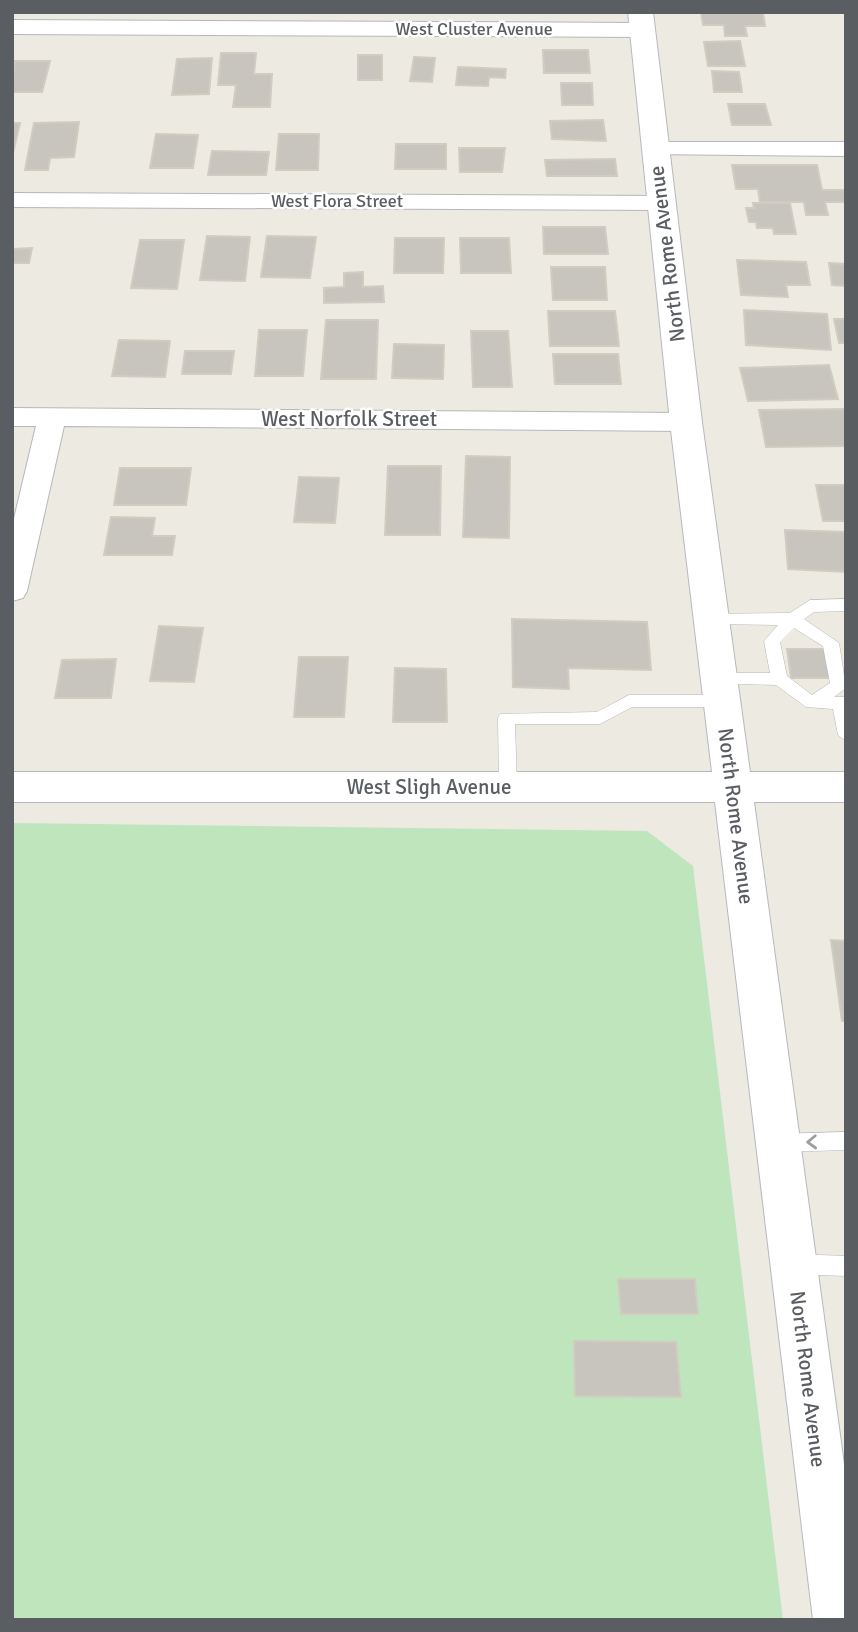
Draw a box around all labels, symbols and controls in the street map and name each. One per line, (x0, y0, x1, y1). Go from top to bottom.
street label: West Cluster Avenue (395, 18, 553, 40)
street label: North Rome Avenue (643, 164, 691, 344)
street label: West Flora Street (271, 190, 403, 212)
street label: West Norfolk Street (261, 406, 437, 432)
street label: North Rome Avenue (712, 726, 760, 906)
street label: West Sligh Avenue (347, 774, 511, 800)
one-way arrow (806, 1134, 817, 1149)
street label: North Rome Avenue (784, 1289, 832, 1469)

